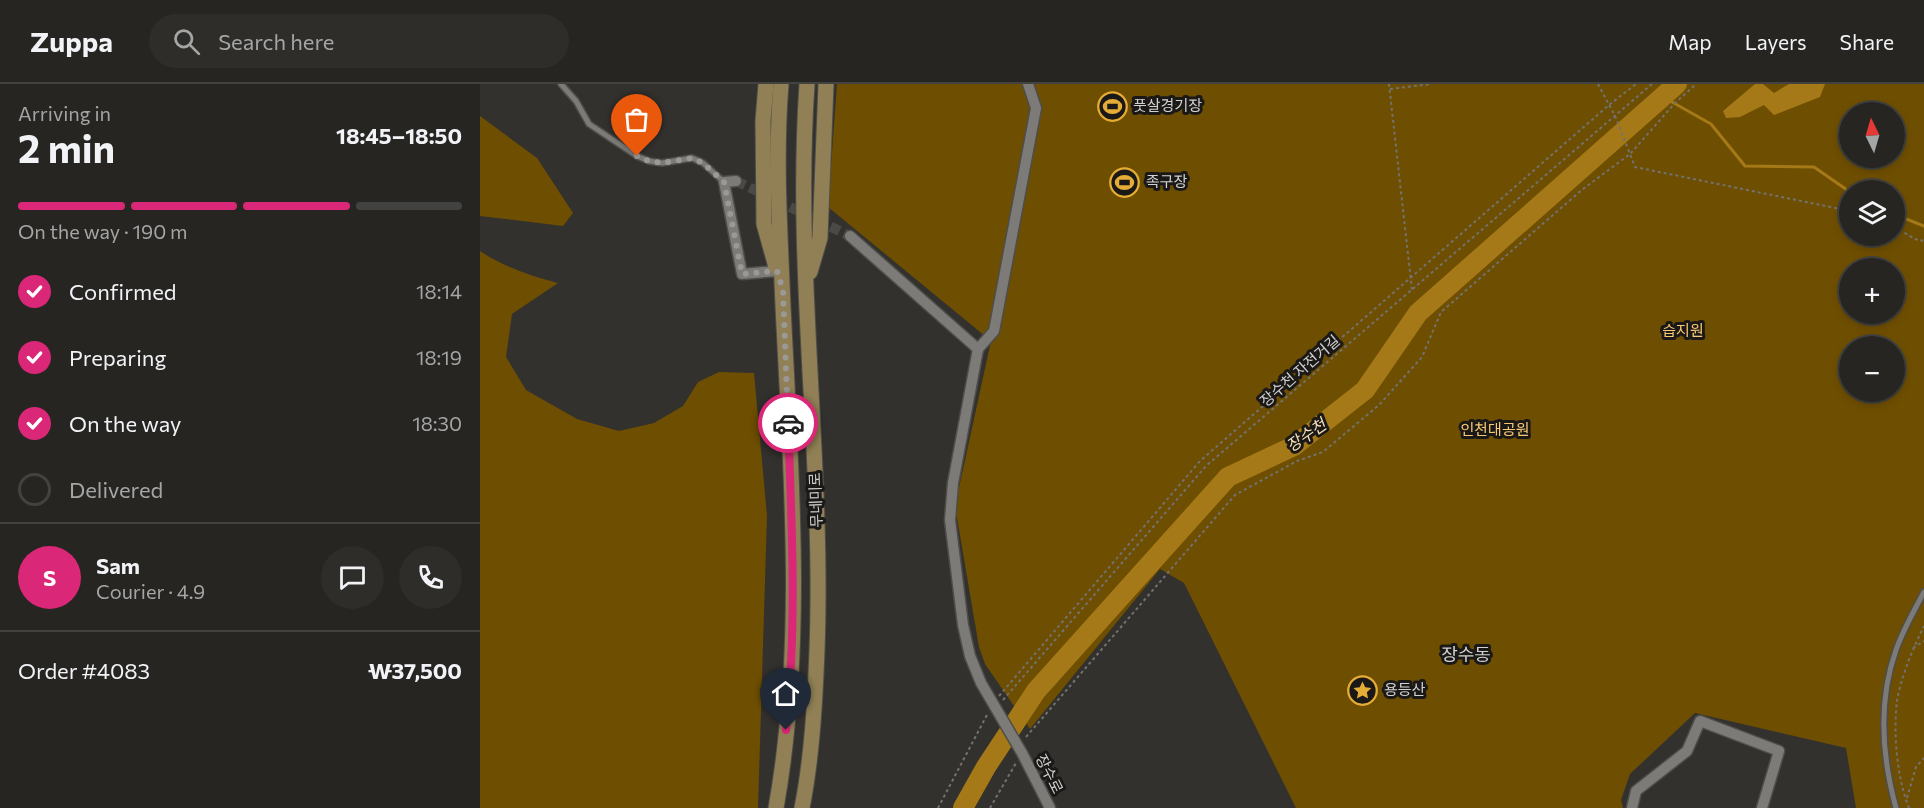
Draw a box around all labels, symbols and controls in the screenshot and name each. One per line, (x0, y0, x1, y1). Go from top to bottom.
search box (149, 14, 569, 68)
text: Zuppa (30, 24, 113, 58)
icon: search (170, 25, 203, 58)
text: Search here (218, 28, 334, 55)
text: Map (1668, 29, 1712, 54)
text: Layers (1745, 29, 1807, 54)
text: Share (1840, 29, 1894, 54)
sports icon: 풋살경기장 (1096, 90, 1128, 122)
pin (611, 94, 662, 156)
place label: 풋살경기장 (1133, 96, 1202, 114)
text: Arriving in (18, 101, 111, 125)
north arrow (1839, 102, 1905, 168)
map controls (1839, 102, 1905, 402)
icon: bag (620, 103, 653, 136)
text: 18:45–18:50 (336, 122, 462, 149)
text: 2 min (18, 123, 115, 171)
sports icon: 족구장 (1109, 166, 1141, 198)
place label: 족구장 (1146, 172, 1188, 190)
button: layers (1839, 180, 1905, 246)
text: On the way · 190 m (18, 219, 187, 243)
button: + (1839, 258, 1905, 324)
icon: check (18, 275, 51, 308)
text: Confirmed (69, 278, 176, 305)
text: 18:14 (416, 279, 462, 303)
park label: 습지원 (1662, 321, 1704, 339)
street label: 장수천 자전거길 (1256, 331, 1343, 410)
button: − (1839, 336, 1905, 402)
icon: check (18, 341, 51, 374)
text: Preparing (69, 344, 166, 371)
text: 18:19 (416, 345, 462, 369)
courier (758, 393, 818, 453)
icon: check (18, 407, 51, 440)
icon: car (772, 407, 805, 440)
text: On the way (69, 410, 181, 437)
text: 18:30 (412, 411, 462, 435)
water label: 장수천 (1282, 413, 1331, 455)
park label: 인천대공원 (1460, 420, 1530, 438)
street label: 무네미로 (805, 472, 825, 528)
text: Delivered (69, 476, 163, 503)
button: chat (321, 546, 384, 609)
button: phone (399, 546, 462, 609)
text: Sam (96, 552, 140, 579)
text: S (43, 564, 56, 591)
text: Courier · 4.9 (96, 579, 205, 603)
district label: 장수동 (1441, 643, 1491, 665)
text: Order #4083 (18, 657, 150, 684)
text: ₩37,500 (368, 657, 462, 684)
pin (760, 668, 811, 730)
place icon: 용등산 (1347, 674, 1379, 706)
icon: home (769, 677, 802, 710)
place label: 용등산 (1384, 680, 1426, 698)
street label: 장수로 (1032, 751, 1067, 796)

